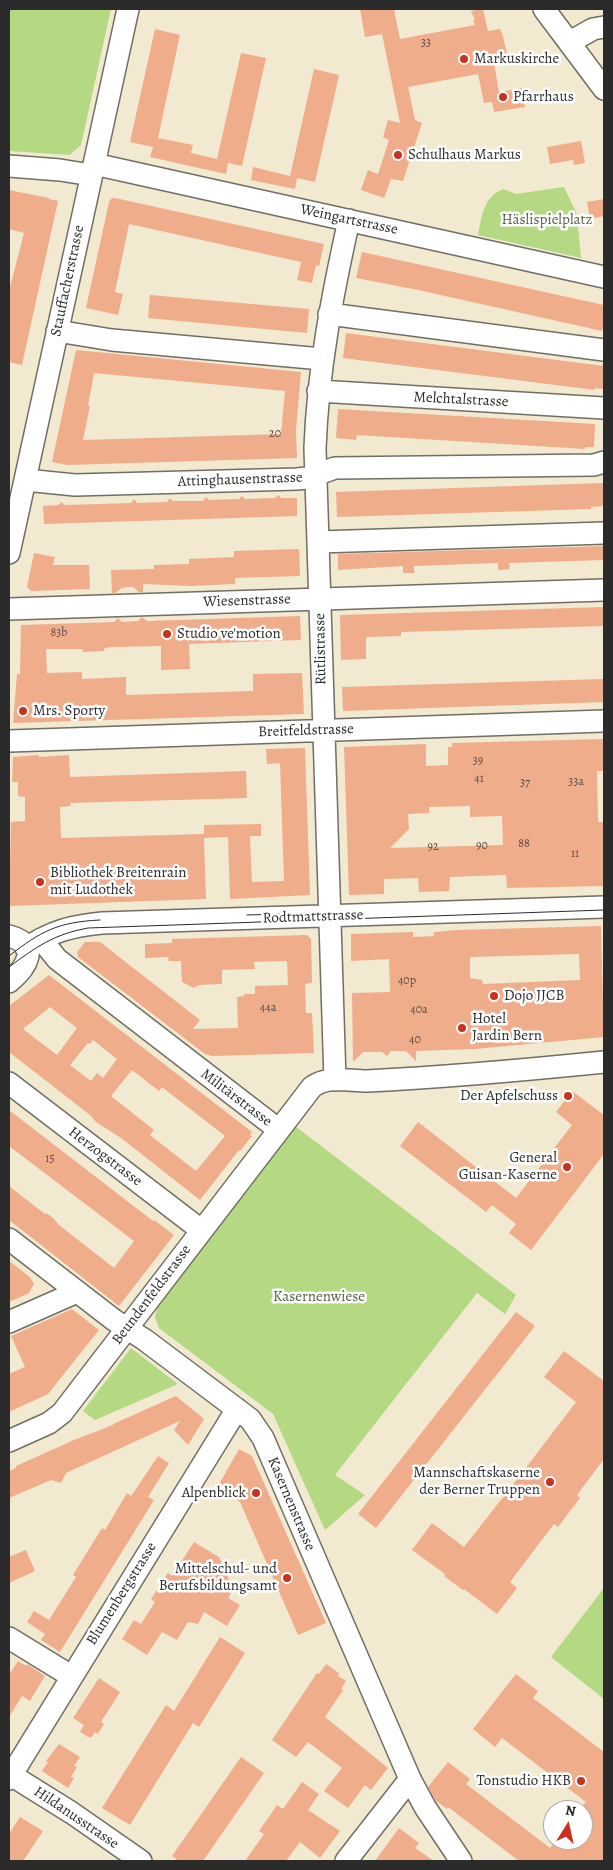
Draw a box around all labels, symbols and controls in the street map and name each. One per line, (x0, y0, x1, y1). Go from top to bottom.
house number: 33 (421, 36, 431, 50)
place label: Markuskirche (474, 50, 559, 68)
marker: Markuskirche (458, 53, 470, 65)
place label: Pfarrhaus (513, 88, 574, 106)
marker: Pfarrhaus (497, 91, 509, 103)
place label: Schulhaus Markus (408, 146, 521, 164)
marker: Schulhaus Markus (392, 149, 404, 161)
street label: Weingartstrasse (299, 201, 399, 239)
park label: Häslispielplatz (502, 211, 592, 229)
street label: Stauffacherstrasse (47, 224, 89, 338)
street label: Melchtalstrasse (413, 389, 509, 411)
house number: 20 (269, 427, 281, 441)
street label: Attinghausenstrasse (177, 469, 303, 491)
street label: Wiesenstrasse (203, 590, 291, 612)
street label: Rütlistrasse (311, 613, 331, 685)
place label: Studio ve'motion (177, 625, 281, 643)
house number: 83b (51, 626, 67, 640)
marker: Studio ve'motion (161, 628, 173, 640)
place label: Mrs. Sporty (33, 702, 105, 720)
marker: Mrs. Sporty (17, 705, 29, 717)
street label: Breitfeldstrasse (258, 720, 354, 742)
house number: 39 (473, 754, 483, 768)
house number: 41 (474, 772, 484, 786)
house number: 33a (568, 775, 584, 789)
house number: 37 (520, 776, 530, 790)
house number: 88 (518, 837, 530, 851)
house number: 90 (476, 839, 488, 853)
house number: 92 (427, 840, 439, 854)
house number: 11 (571, 847, 579, 861)
place label: Bibliothek Breitenrain mit Ludothek (50, 864, 186, 899)
marker: Bibliothek Breitenrain mit Ludothek (34, 876, 46, 888)
street label: Rodtmattstrasse (262, 906, 364, 928)
house number: 40p (398, 974, 416, 988)
place label: Dojo JJCB (504, 987, 564, 1005)
marker: Dojo JJCB (488, 990, 500, 1002)
house number: 44a (260, 1001, 276, 1015)
house number: 40a (410, 1003, 428, 1017)
place label: Hotel Jardin Bern (472, 1010, 542, 1045)
marker: Hotel Jardin Bern (456, 1022, 468, 1034)
house number: 40 (409, 1033, 421, 1047)
street label: Militärstrasse (197, 1065, 275, 1131)
place label: Der Apfelschuss (460, 1087, 558, 1105)
marker: Der Apfelschuss (562, 1090, 574, 1102)
street label: Herzogstrasse (65, 1123, 145, 1191)
place label: General Guisan-Kaserne (459, 1149, 557, 1184)
house number: 15 (45, 1152, 55, 1166)
marker: General Guisan-Kaserne (561, 1161, 573, 1173)
street label: Beundenfeldstrasse (109, 1242, 195, 1348)
park label: Kasernenwiese (273, 1288, 365, 1306)
street label: Kasernenstrasse (263, 1454, 319, 1554)
place label: Mannschaftskaserne der Berner Truppen (413, 1464, 540, 1499)
marker: Mannschaftskaserne der Berner Truppen (544, 1476, 556, 1488)
place label: Alpenblick (182, 1484, 246, 1502)
marker: Alpenblick (250, 1487, 262, 1499)
street label: Blumenbergstrasse (83, 1539, 161, 1649)
place label: Mittelschul- und Berufsbildungsamt (159, 1560, 277, 1595)
marker: Mittelschul- und Berufsbildungsamt (281, 1572, 293, 1584)
place label: Tonstudio HKB (477, 1772, 571, 1790)
marker: Tonstudio HKB (575, 1775, 587, 1787)
street label: Hildanusstrasse (30, 1783, 122, 1853)
north arrow (543, 1800, 593, 1850)
text: N (564, 1800, 577, 1821)

